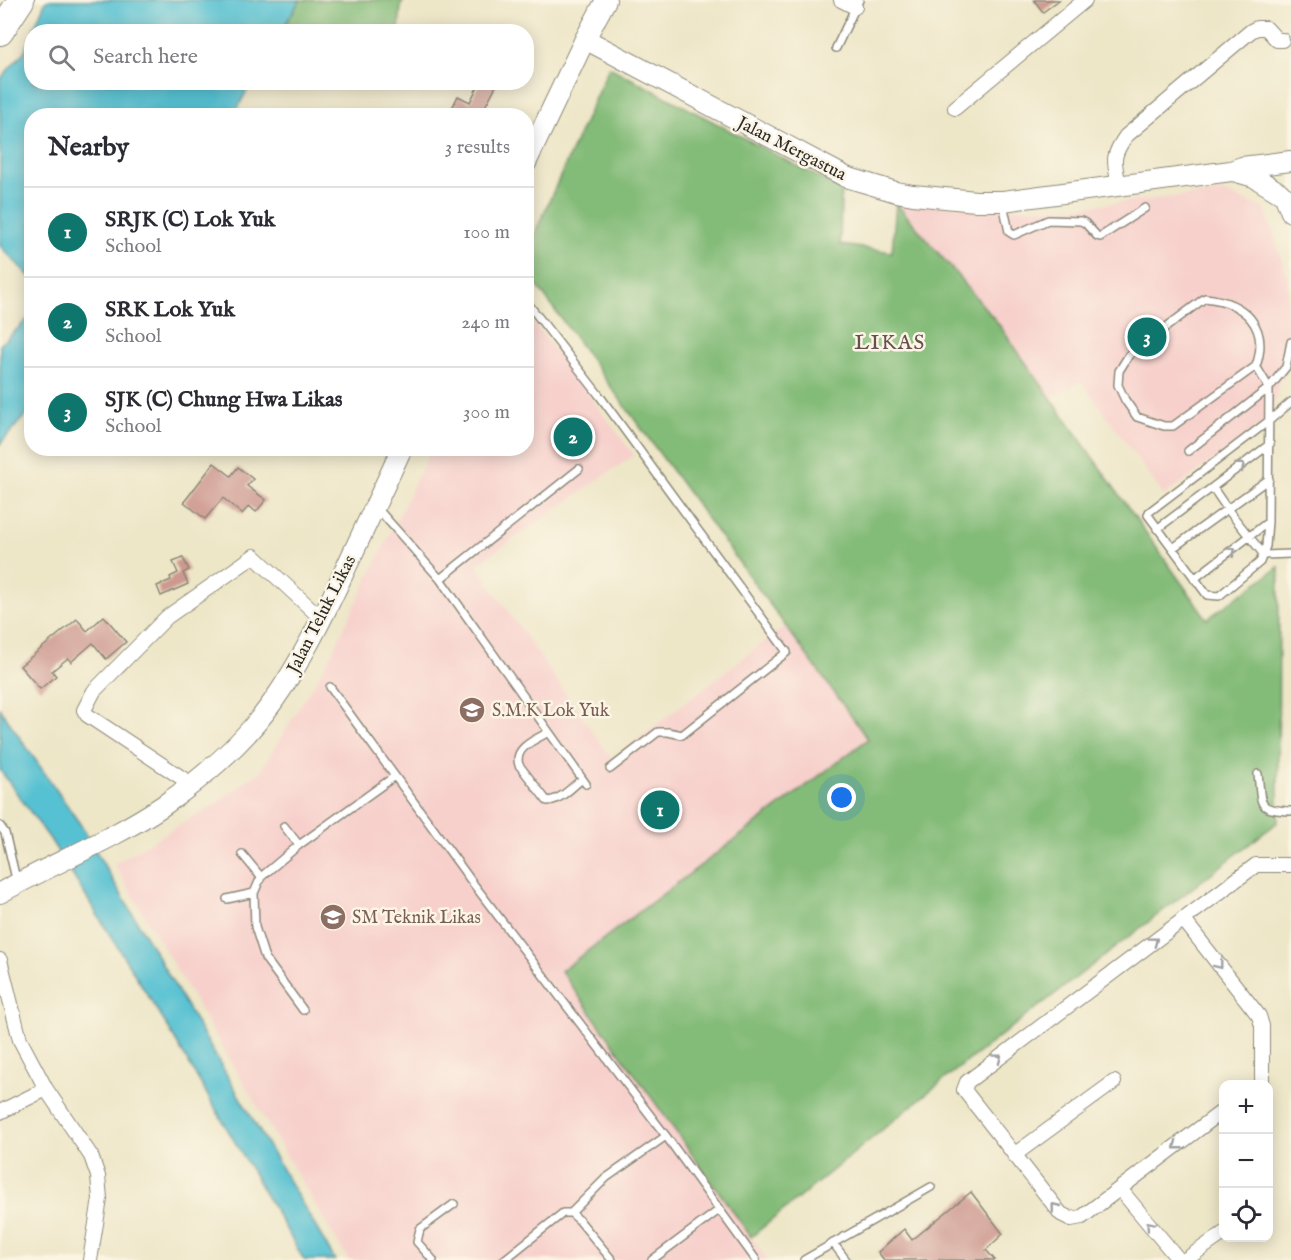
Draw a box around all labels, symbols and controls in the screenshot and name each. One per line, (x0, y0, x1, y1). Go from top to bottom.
search box (24, 24, 534, 90)
icon: search (45, 41, 78, 74)
text: Search here (93, 43, 198, 71)
street label: Jalan Mergastua (731, 111, 850, 187)
text: Nearby (48, 131, 129, 164)
text: 3 results (445, 135, 510, 160)
text: SRJK (C) Lok Yuk (105, 206, 275, 234)
text: 1 (64, 220, 71, 245)
text: 100 m (463, 220, 510, 245)
text: School (105, 234, 161, 259)
text: SRK Lok Yuk (105, 296, 235, 324)
text: 2 (63, 310, 72, 335)
text: 240 m (461, 310, 510, 335)
pin: 3 (1128, 314, 1166, 360)
text: School (105, 324, 161, 349)
district label: LIKAS (854, 330, 926, 357)
text: SJK (C) Chung Hwa Likas (105, 386, 343, 414)
text: 3 (64, 400, 71, 425)
text: 300 m (463, 400, 510, 425)
text: School (105, 414, 161, 439)
pin: 2 (554, 414, 592, 460)
one-way arrow (1235, 462, 1246, 473)
one-way arrow (1225, 547, 1236, 558)
street label: Jalan Teluk Likas (282, 552, 362, 680)
school or university icon: S.M.K Lok Yuk (457, 695, 487, 725)
place label: S.M.K Lok Yuk (492, 700, 610, 723)
your location (827, 783, 856, 812)
pin: 1 (640, 788, 680, 832)
school or university icon: SM Teknik Likas (318, 902, 348, 932)
place label: SM Teknik Likas (352, 907, 481, 930)
one-way arrow (1147, 937, 1158, 948)
one-way arrow (1212, 958, 1223, 969)
one-way arrow (991, 1055, 1002, 1066)
map controls (1219, 1080, 1273, 1242)
button: + (1219, 1080, 1273, 1134)
button: − (1219, 1134, 1273, 1188)
one-way arrow (1173, 1138, 1184, 1149)
button: locate (1219, 1188, 1273, 1242)
one-way arrow (1051, 1202, 1062, 1213)
one-way arrow (1146, 1221, 1157, 1232)

